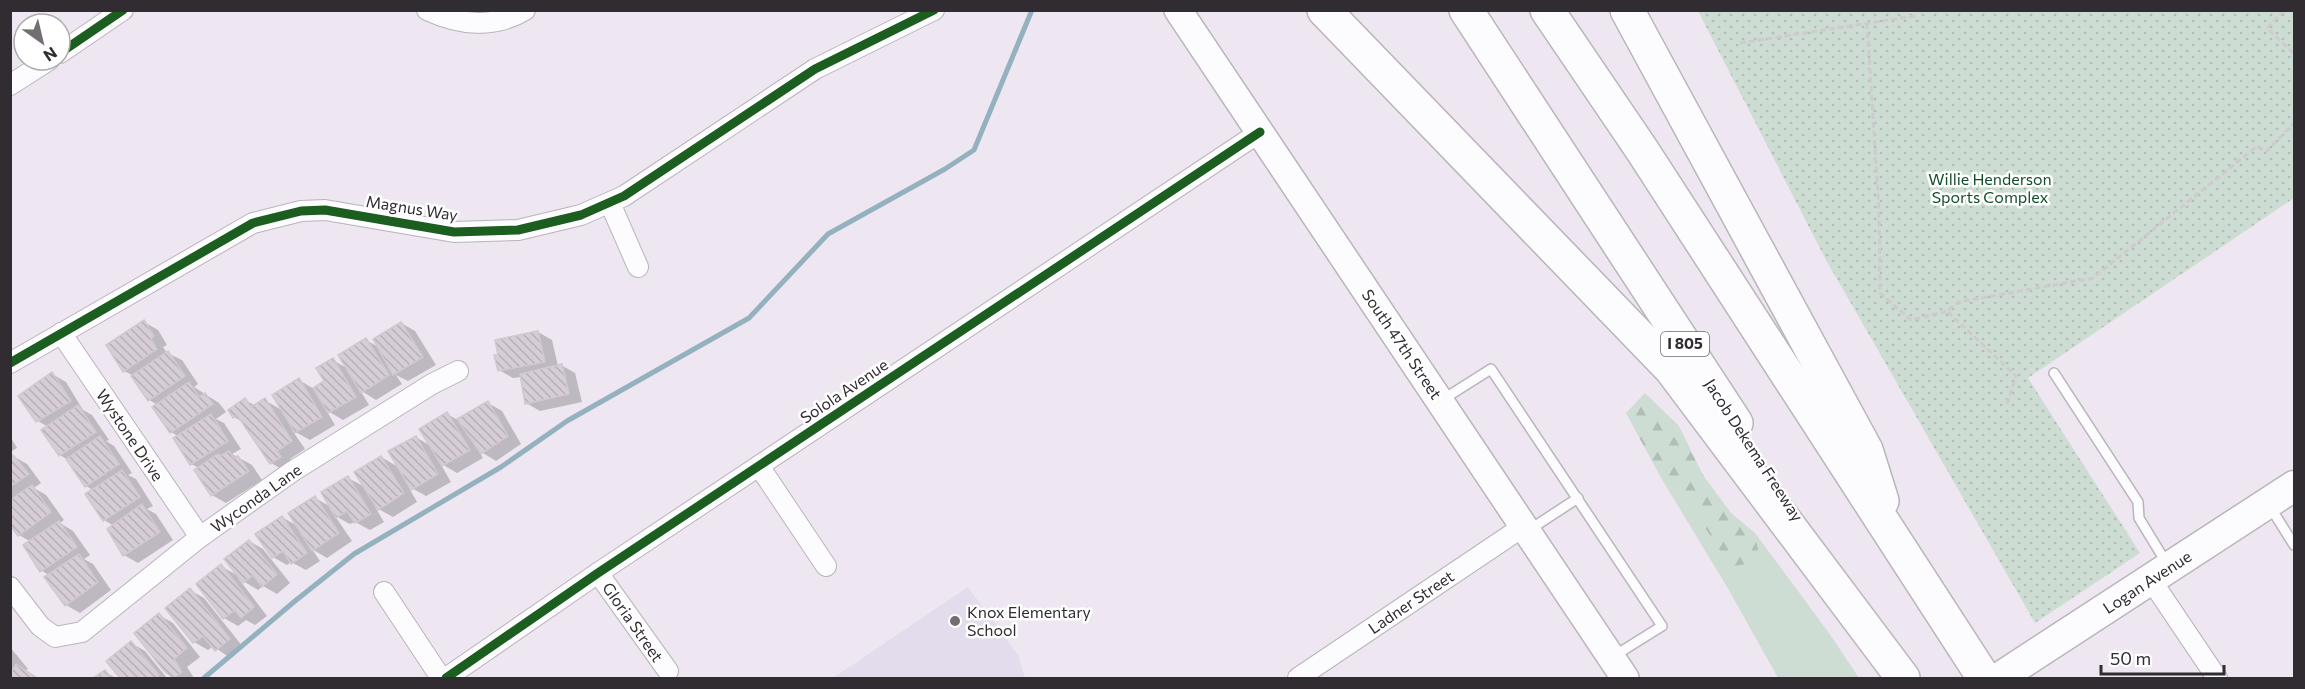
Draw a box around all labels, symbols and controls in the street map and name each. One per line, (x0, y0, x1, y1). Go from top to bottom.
north arrow (12, 12, 72, 72)
text: N (40, 44, 61, 66)
park label: Willie Henderson Sports Complex (1928, 169, 2052, 206)
street label: Magnus Way (365, 191, 459, 224)
street label: South 47th Street (1359, 285, 1446, 403)
road number: I 805 (1661, 332, 1709, 356)
street label: Solola Avenue (796, 354, 891, 427)
street label: Jacob Dekema Freeway (1701, 375, 1808, 525)
street label: Wystone Drive (93, 385, 168, 484)
street label: Wyconda Lane (207, 459, 305, 536)
street label: Logan Avenue (2099, 546, 2194, 617)
street label: Ladner Street (1364, 566, 1457, 637)
street label: Gloria Street (599, 578, 668, 665)
place label: Knox Elementary School (967, 602, 1091, 639)
marker: Knox Elementary School (948, 614, 962, 628)
scale bar (2101, 638, 2224, 676)
text: 50 m (2110, 647, 2151, 669)

